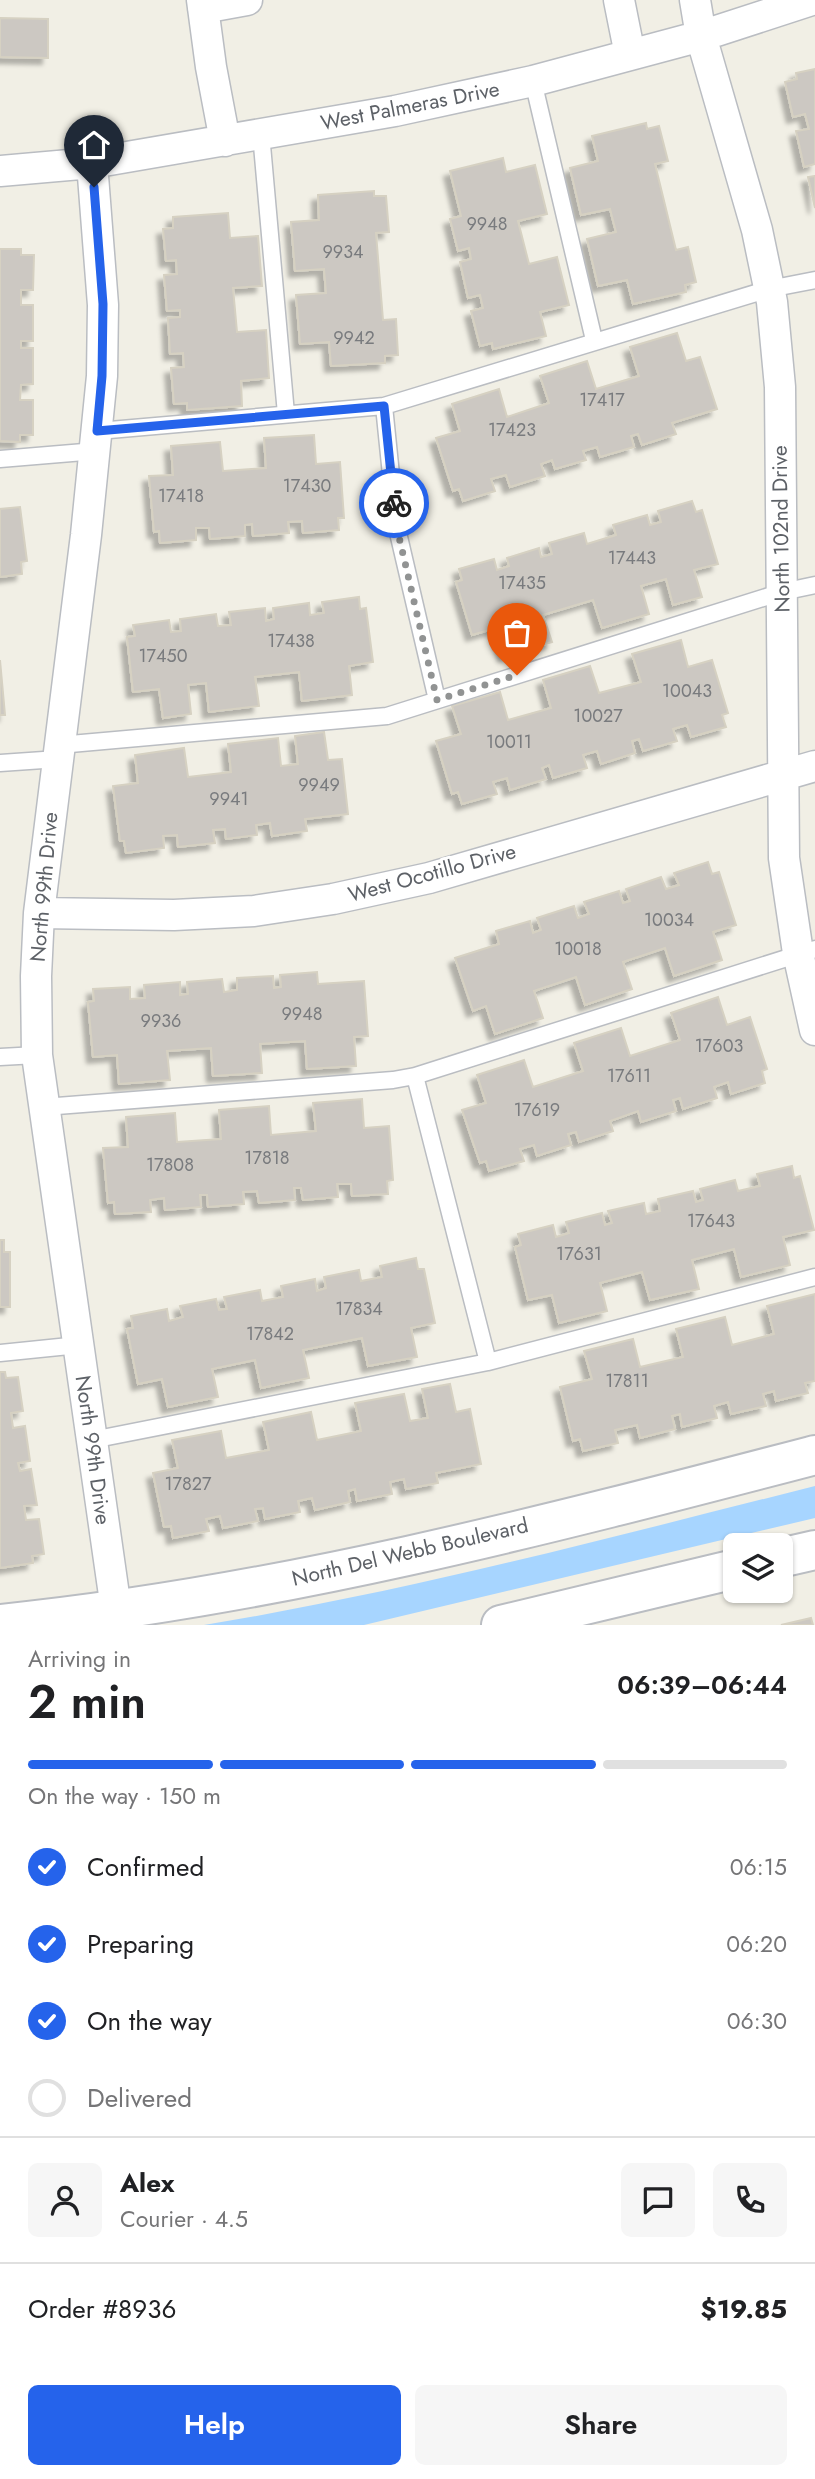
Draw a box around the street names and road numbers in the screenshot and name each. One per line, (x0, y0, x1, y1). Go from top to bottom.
street label: West Palmeras Drive (318, 74, 502, 138)
street label: North 102nd Drive (765, 445, 797, 613)
street label: North 99th Drive (22, 811, 66, 963)
street label: West Ocotillo Drive (345, 836, 519, 910)
street label: North 99th Drive (68, 1373, 118, 1527)
street label: North Del Webb Boulevard (289, 1510, 531, 1594)

